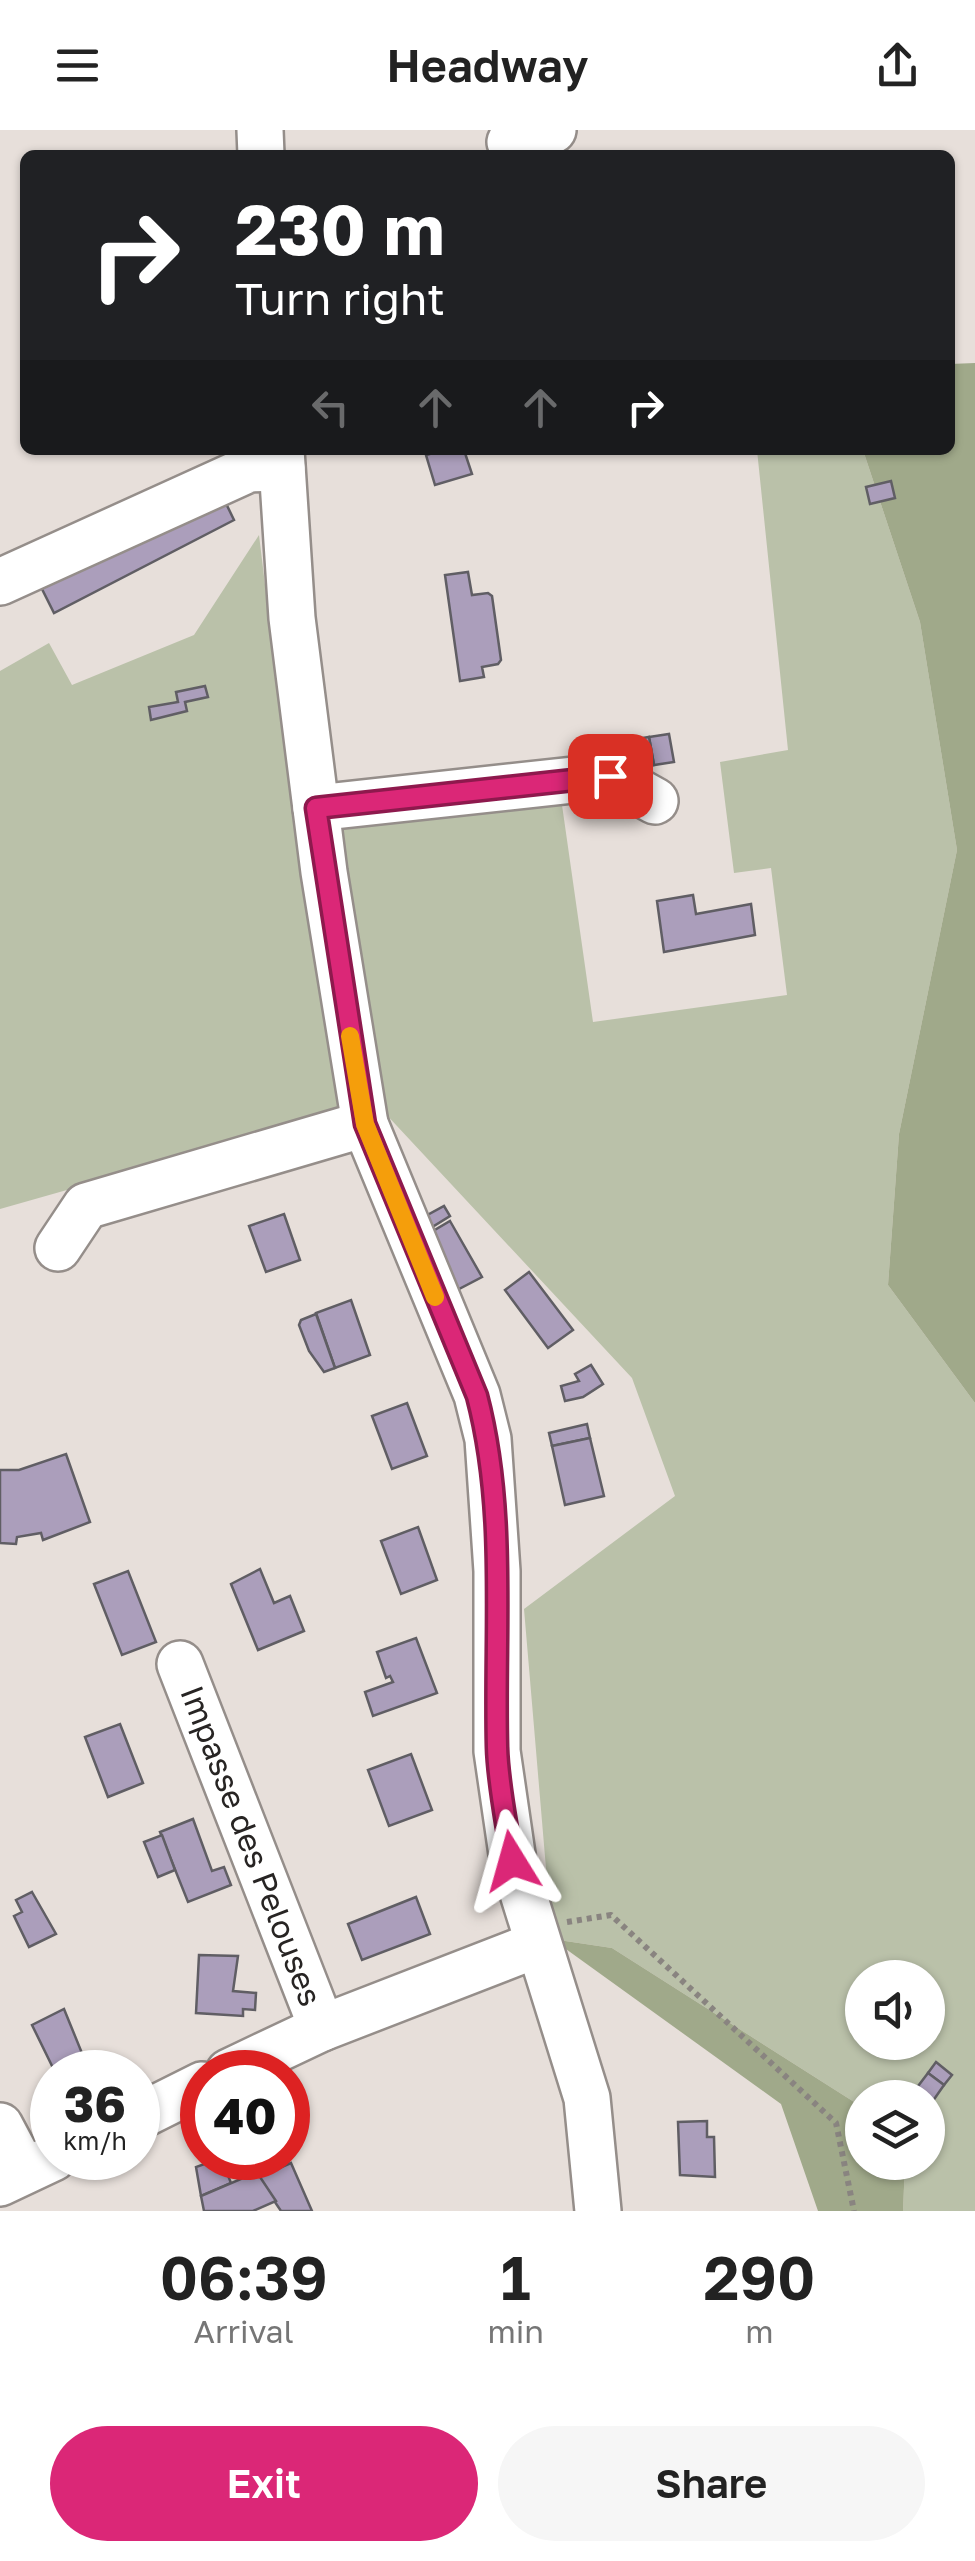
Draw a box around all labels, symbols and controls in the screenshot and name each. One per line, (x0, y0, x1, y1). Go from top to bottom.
icon: menu (50, 38, 105, 93)
text: Headway (387, 38, 588, 92)
icon: share (870, 38, 925, 93)
text: 230 m (235, 186, 445, 270)
icon: right (70, 190, 200, 320)
text: Turn right (235, 271, 445, 325)
icon: left (303, 380, 358, 435)
icon: ahead (408, 380, 463, 435)
icon: ahead (513, 380, 568, 435)
icon: right (618, 380, 673, 435)
pin (568, 734, 653, 819)
icon: arrive (583, 749, 638, 804)
street label: Impasse des Pelouses (173, 1680, 331, 2011)
position arrow (460, 1809, 564, 1913)
map controls (845, 1960, 945, 2180)
button: sound (845, 1960, 945, 2060)
speed limit sign: 40 (180, 2050, 310, 2180)
text: 36 (64, 2073, 126, 2133)
button: layers (845, 2080, 945, 2180)
text: km/h (63, 2125, 127, 2156)
text: 06:39 (160, 2241, 328, 2313)
text: 1 (501, 2241, 531, 2313)
text: 290 (704, 2241, 815, 2313)
text: Arrival (194, 2312, 294, 2350)
text: min (487, 2312, 544, 2350)
text: m (745, 2312, 774, 2350)
button: Exit (50, 2426, 478, 2541)
button: Share (498, 2426, 925, 2541)

